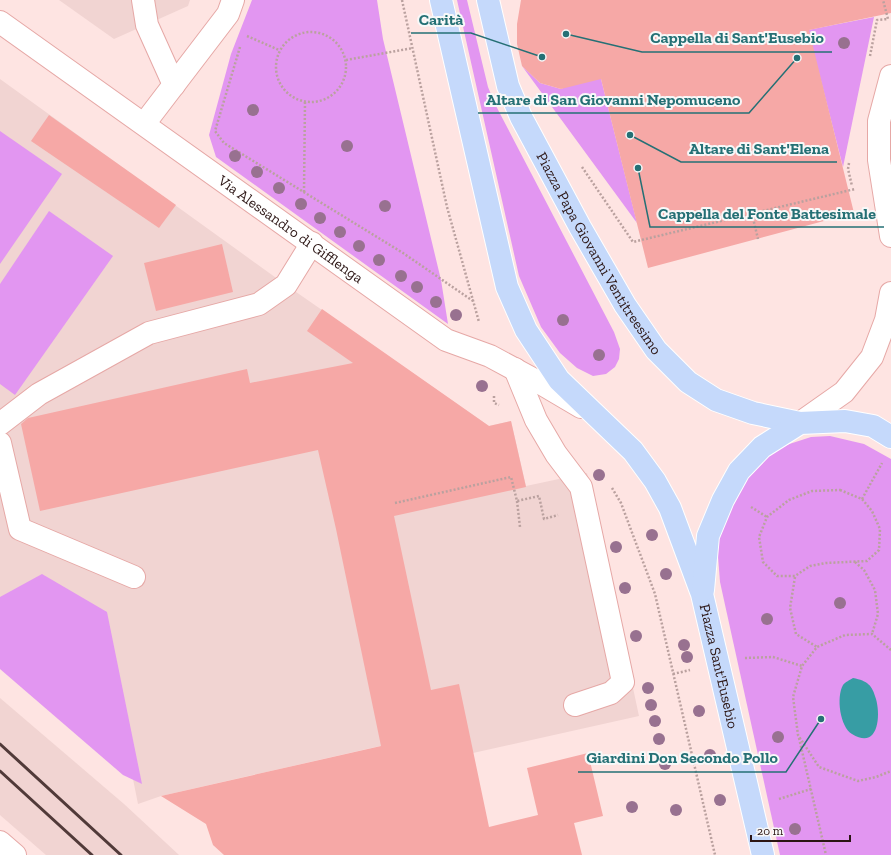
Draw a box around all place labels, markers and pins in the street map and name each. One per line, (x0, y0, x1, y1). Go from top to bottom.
callout: Carità (411, 5, 471, 33)
callout: Cappella di Sant'Eusebio (642, 24, 832, 52)
callout: Altare di San Giovanni Nepomuceno (478, 85, 749, 113)
callout: Altare di Sant'Elena (681, 134, 837, 162)
callout: Cappella del Fonte Battesimale (650, 199, 884, 227)
callout: Giardini Don Secondo Pollo (578, 744, 786, 772)

